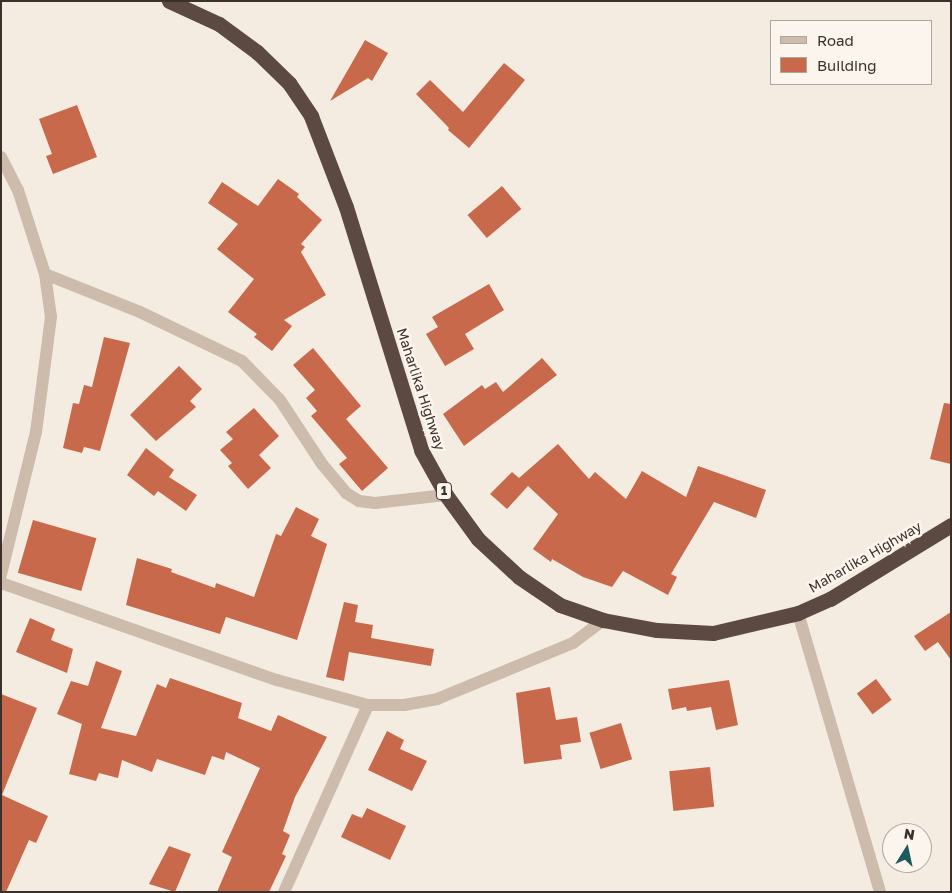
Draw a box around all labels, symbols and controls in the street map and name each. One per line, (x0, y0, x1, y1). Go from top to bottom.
legend (770, 20, 932, 85)
text: Road (817, 31, 854, 49)
text: Building (817, 56, 877, 74)
street label: Maharlika Highway (393, 326, 449, 452)
road number: 1 (435, 482, 453, 501)
street label: Maharlika Highway (806, 518, 924, 596)
north arrow (882, 823, 932, 873)
text: N (903, 824, 916, 843)

